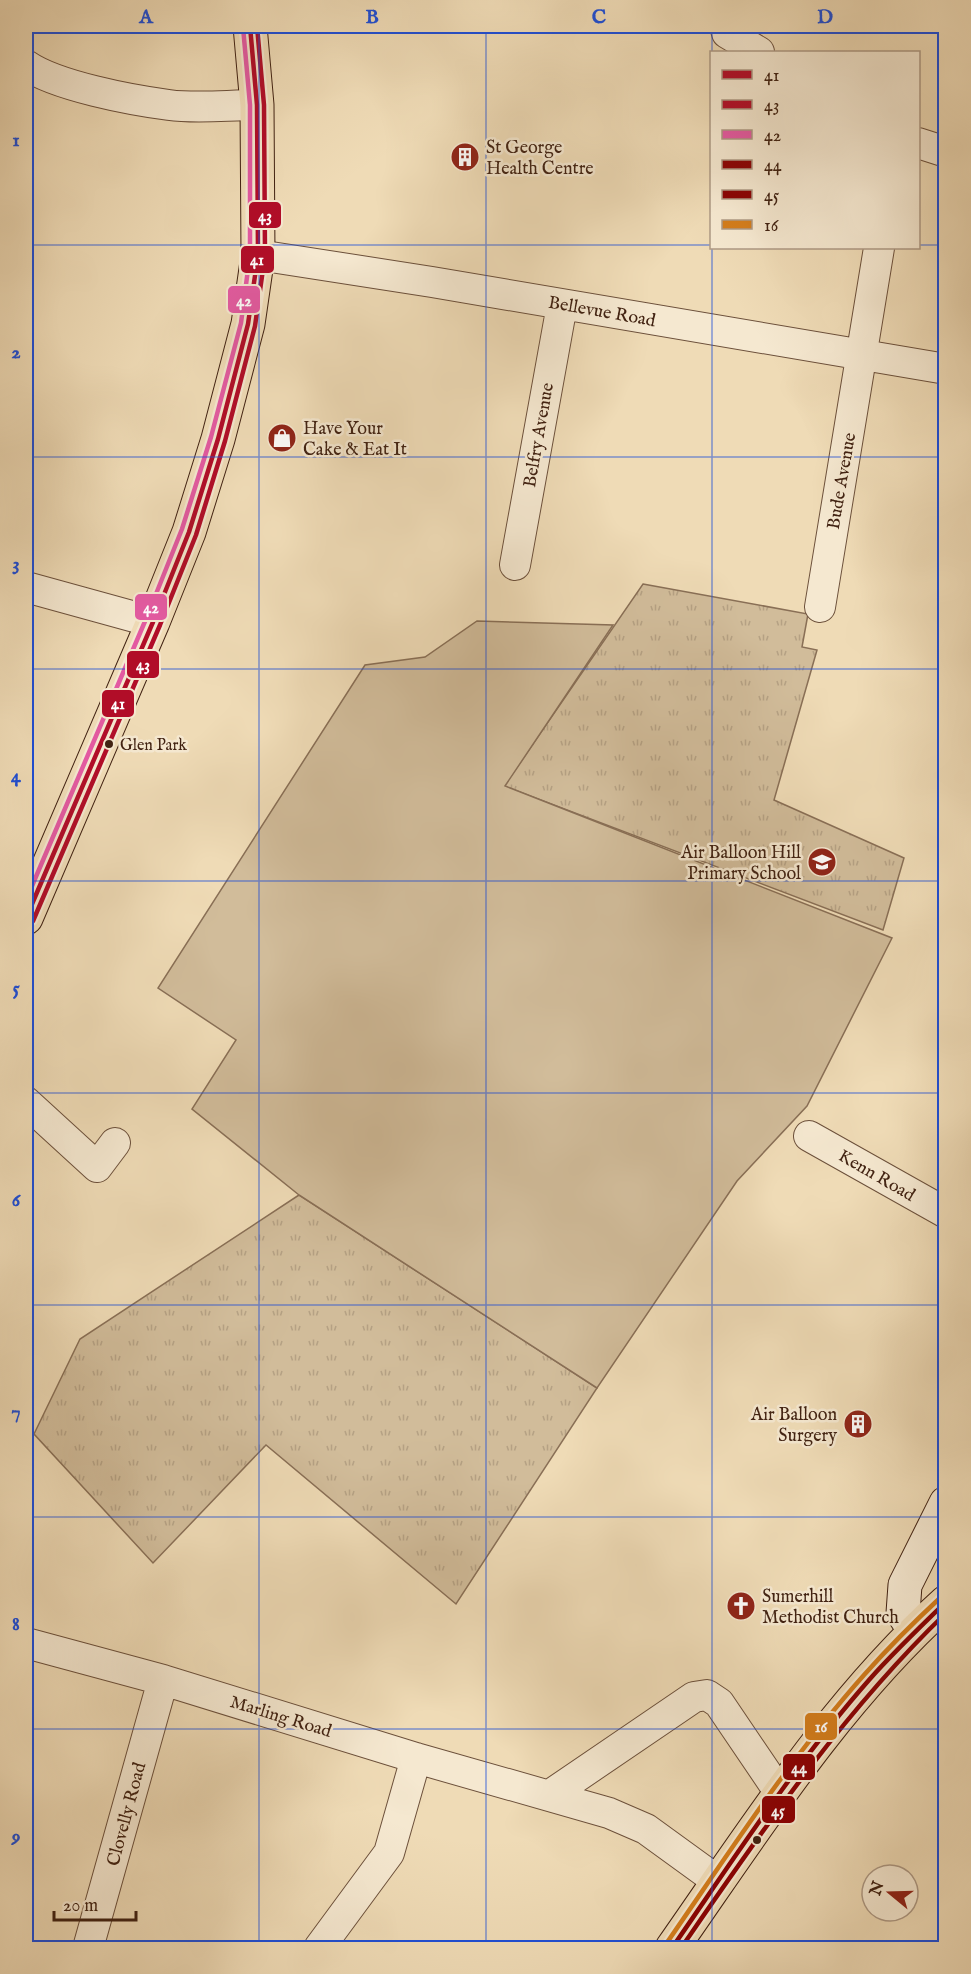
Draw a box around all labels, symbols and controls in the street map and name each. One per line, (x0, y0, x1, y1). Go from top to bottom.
text: A (138, 5, 154, 30)
text: B (365, 5, 379, 30)
text: C (592, 5, 606, 30)
text: D (817, 5, 833, 30)
legend (710, 51, 920, 249)
text: 41 (764, 65, 780, 88)
text: 43 (764, 95, 780, 118)
text: 42 (764, 125, 781, 148)
text: 1 (12, 128, 20, 153)
place label: St George Health Centre (486, 137, 594, 181)
building icon: St George Health Centre (449, 141, 481, 173)
text: 44 (764, 155, 782, 178)
text: 45 (764, 185, 780, 208)
line badge: 43 (248, 201, 282, 229)
text: 43 (258, 207, 272, 227)
text: 16 (764, 215, 779, 238)
line badge: 41 (240, 245, 275, 274)
text: 41 (250, 251, 264, 271)
line badge: 42 (227, 285, 261, 314)
text: 42 (236, 292, 252, 312)
street label: Bellevue Road (546, 292, 658, 333)
text: 2 (11, 340, 21, 365)
street label: Belfry Avenue (519, 381, 560, 489)
place label: Have Your Cake & Eat It (303, 418, 407, 462)
shop icon: Have Your Cake & Eat It (266, 422, 298, 454)
street label: Bude Avenue (823, 431, 862, 532)
text: 3 (12, 552, 20, 577)
line badge: 42 (134, 593, 168, 621)
text: 42 (143, 599, 159, 619)
line badge: 43 (126, 650, 160, 679)
text: 43 (136, 656, 150, 676)
line badge: 41 (101, 689, 135, 718)
text: 41 (111, 695, 125, 715)
place label: Glen Park (120, 736, 187, 756)
marker: Glen Park (103, 738, 115, 750)
text: 4 (11, 764, 22, 789)
place label: Air Balloon Hill Primary School (680, 842, 801, 886)
school or university icon: Air Balloon Hill Primary School (806, 846, 838, 878)
text: 5 (12, 976, 20, 1001)
street label: Kenn Road (834, 1145, 919, 1208)
text: 6 (12, 1188, 22, 1213)
text: 7 (11, 1400, 21, 1425)
place label: Air Balloon Surgery (750, 1404, 837, 1448)
building icon: Air Balloon Surgery (842, 1408, 874, 1440)
place label: Sumerhill Methodist Church (762, 1586, 899, 1630)
church icon: Sumerhill Methodist Church (725, 1590, 757, 1622)
text: 8 (12, 1612, 20, 1637)
street label: Marling Road (227, 1691, 335, 1744)
line badge: 16 (804, 1712, 838, 1741)
text: 16 (815, 1718, 829, 1738)
line badge: 44 (782, 1753, 816, 1781)
text: 44 (791, 1759, 808, 1779)
street label: Clovelly Road (103, 1760, 152, 1869)
line badge: 45 (761, 1795, 796, 1824)
text: 45 (771, 1802, 785, 1822)
text: 9 (11, 1824, 21, 1849)
unlabelled marker (751, 1834, 763, 1846)
north arrow (860, 1863, 920, 1923)
text: N (866, 1879, 889, 1900)
scale bar (54, 1884, 136, 1922)
text: 20 m (63, 1895, 98, 1918)

